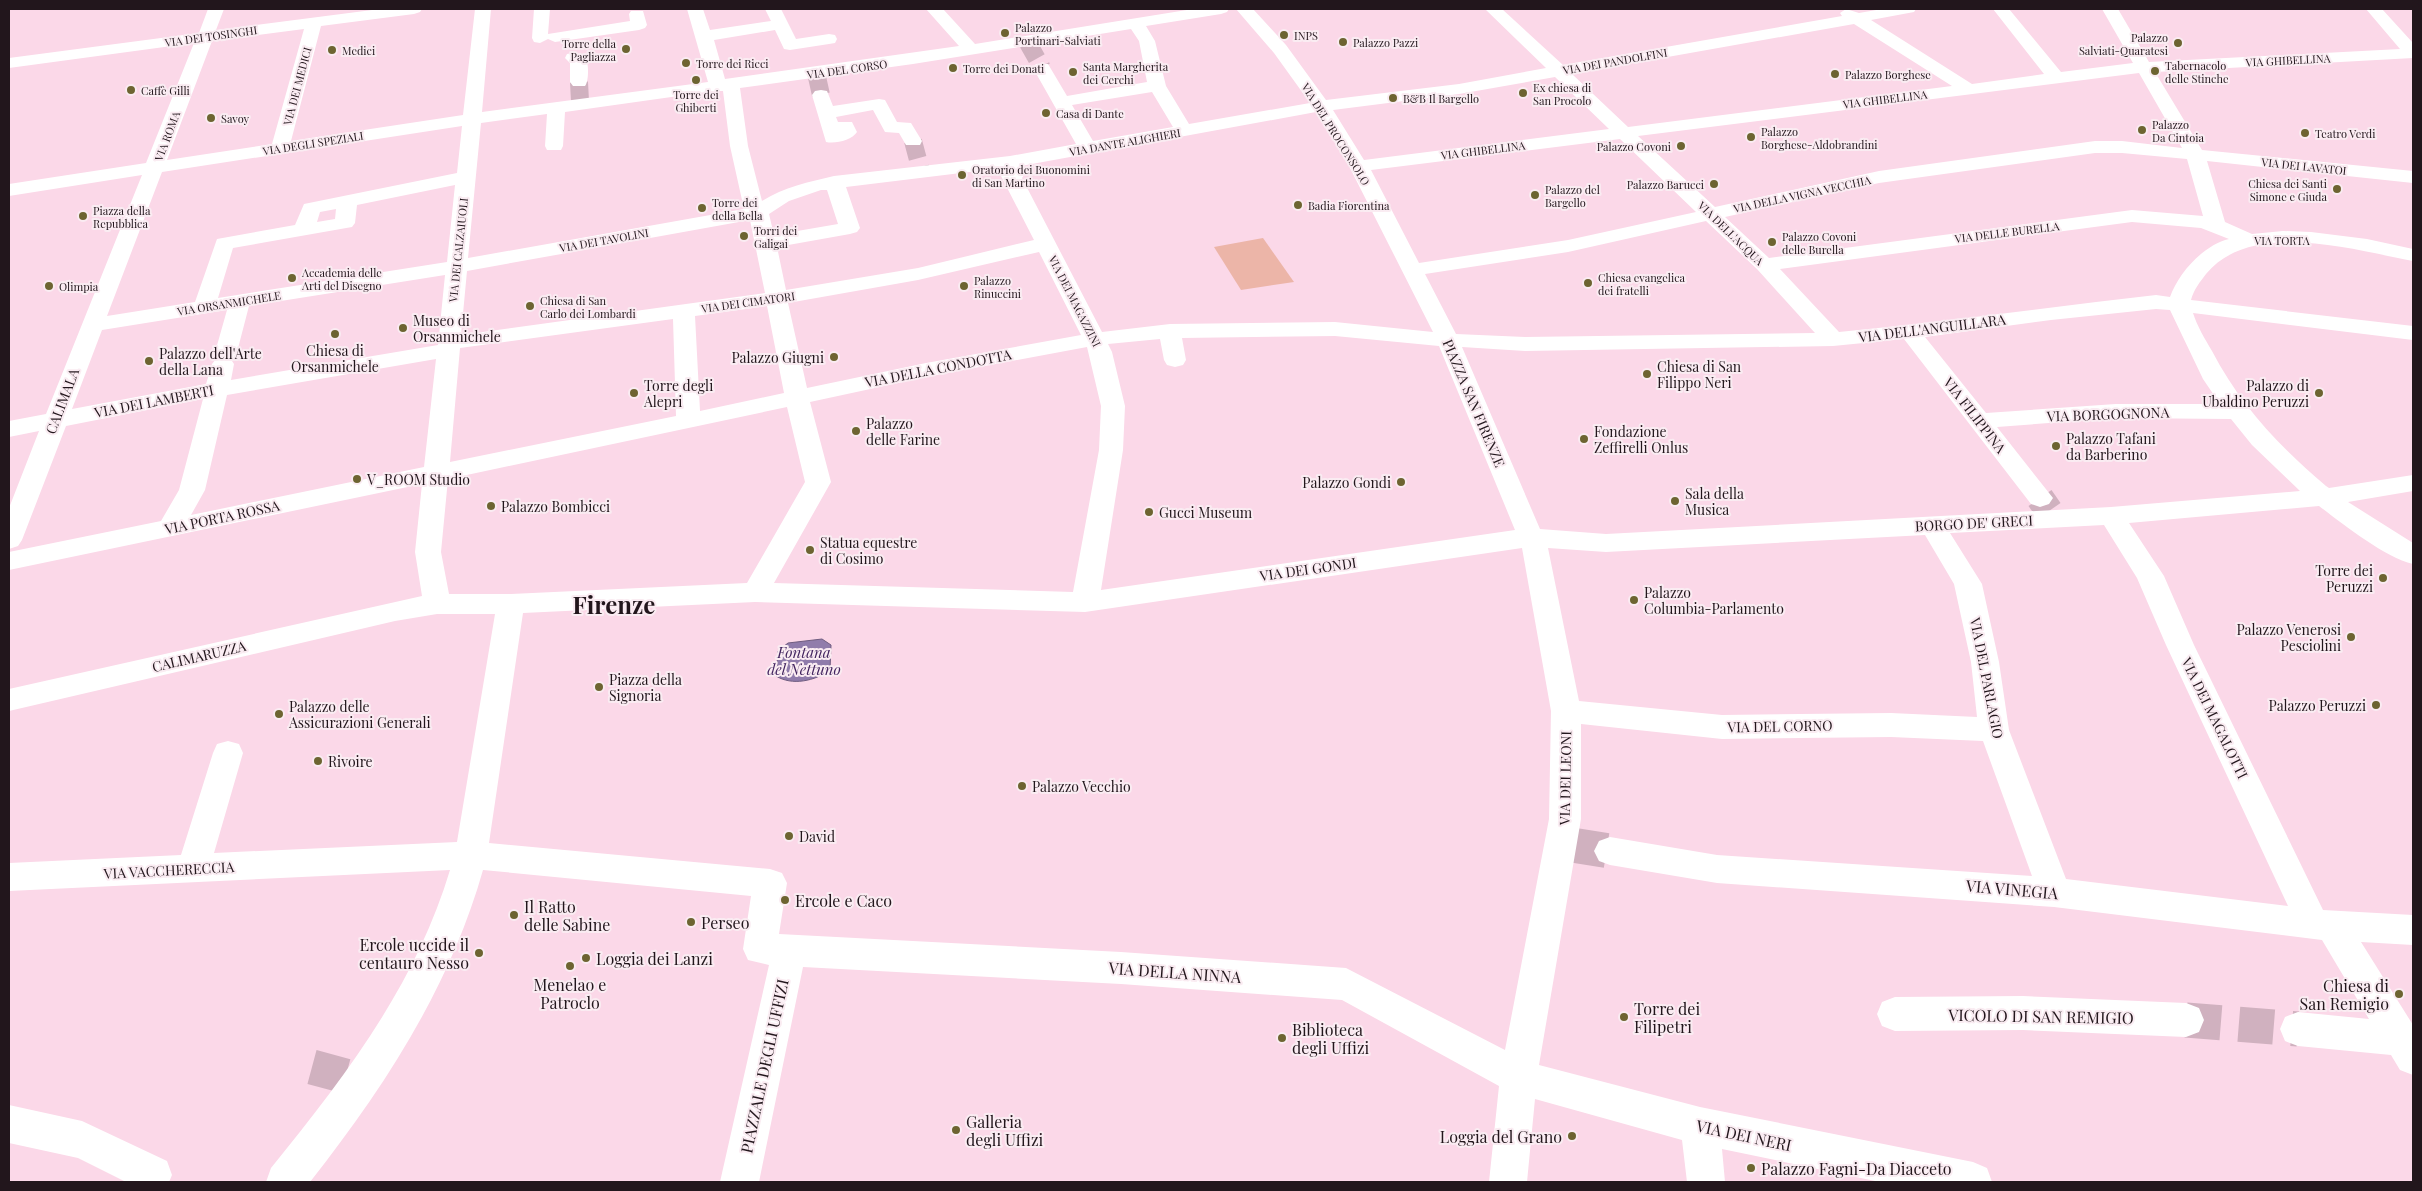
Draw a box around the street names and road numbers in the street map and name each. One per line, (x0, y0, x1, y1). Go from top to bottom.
street label: VIA DEI TOSINGHI (163, 22, 258, 50)
street label: VIA DEI PANDOLFINI (1561, 44, 1669, 78)
street label: VIA DEI MEDICI (279, 45, 315, 128)
street label: VIA GHIBELLINA (2244, 50, 2331, 70)
street label: VIA DEL CORSO (805, 56, 888, 82)
street label: VIA DEL PROCONSOLO (1298, 79, 1374, 188)
street label: VIA GHIBELLINA (1841, 86, 1928, 112)
street label: VIA ROMA (150, 109, 183, 164)
street label: VIA DANTE ALIGHIERI (1067, 125, 1182, 159)
street label: VIA DEGLI SPEZIALI (261, 128, 365, 159)
street label: VIA GHIBELLINA (1439, 137, 1526, 163)
street label: VIA DEI LAVATOI (2260, 154, 2348, 178)
street label: VIA DELLA VIGNA VECCHIA (1731, 172, 1872, 216)
street label: VIA DEI CALZAIUOLI (445, 197, 471, 304)
street label: VIA DELL'ACQUA (1694, 197, 1767, 268)
street label: VIA DELLE BURELLA (1953, 218, 2060, 246)
street label: VIA DEI TAVOLINI (557, 225, 650, 255)
street label: VIA TORTA (2253, 233, 2310, 248)
street label: VIA DEI MAGAZZINI (1045, 252, 1105, 350)
street label: VIA ORSANMICHELE (175, 287, 282, 319)
street label: VIA DEI CIMATORI (699, 288, 796, 316)
street label: VIA DELL'ANGUILLARA (1856, 310, 2007, 347)
street label: PIAZZA SAN FIRENZE (1438, 336, 1510, 470)
street label: VIA DELLA CONDOTTA (862, 344, 1013, 392)
street label: CALIMALA (41, 365, 83, 437)
street label: VIA FILIPPINA (1939, 372, 2011, 457)
street label: VIA DEI LAMBERTI (92, 380, 216, 422)
street label: VIA BORGOGNONA (2045, 402, 2170, 426)
street label: VIA PORTA ROSSA (162, 496, 281, 539)
street label: BORGO DE' GRECI (1915, 510, 2034, 536)
street label: VIA DEI GONDI (1257, 553, 1358, 585)
street label: VIA DEL PARLAGIO (1966, 615, 2008, 740)
street label: CALIMARUZZA (150, 636, 248, 676)
street label: VIA DEI MAGALOTTI (2177, 653, 2253, 782)
street label: VIA DEL CORNO (1726, 716, 1833, 736)
street label: VIA DEI LEONI (1555, 730, 1575, 826)
street label: VIA VACCHERECCIA (102, 857, 235, 883)
street label: VIA VINEGIA (1964, 874, 2060, 904)
street label: VIA DELLA NINNA (1107, 957, 1243, 987)
street label: PIAZZALE DEGLI UFFIZI (735, 977, 793, 1155)
street label: VICOLO DI SAN REMIGIO (1947, 1004, 2134, 1028)
street label: VIA DEI NERI (1693, 1114, 1794, 1155)

